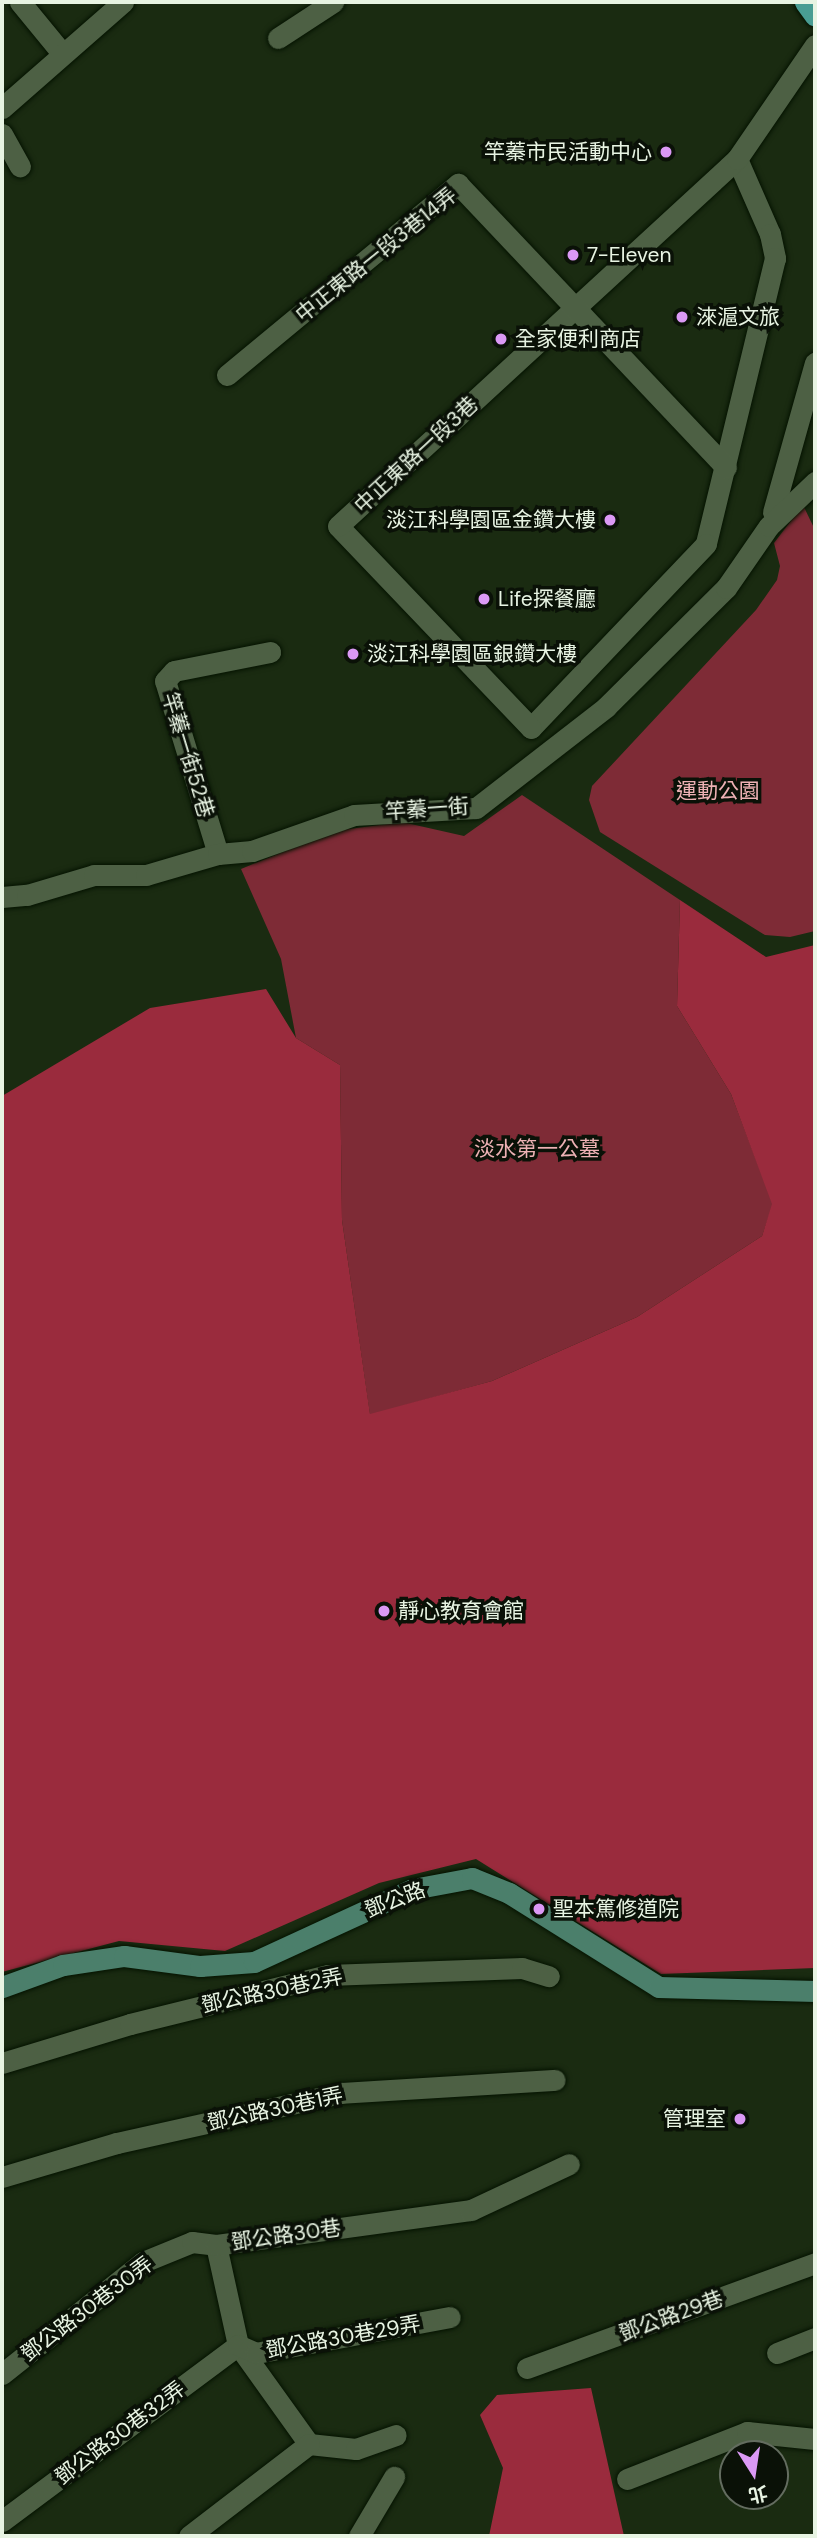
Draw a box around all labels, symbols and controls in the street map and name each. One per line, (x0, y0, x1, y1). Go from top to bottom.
place label: 竿蓁市民活動中心 (484, 139, 652, 165)
marker: 竿蓁市民活動中心 (658, 144, 674, 160)
street label: 中正東路一段3巷14弄 (290, 182, 462, 328)
place label: 7-Eleven (587, 242, 671, 268)
marker: 7-Eleven (565, 247, 581, 263)
place label: 淶滬文旅 (696, 304, 780, 330)
marker: 淶滬文旅 (674, 309, 690, 325)
place label: 全家便利商店 (515, 326, 641, 352)
marker: 全家便利商店 (493, 331, 509, 347)
street label: 中正東路一段3巷 (349, 391, 483, 519)
place label: 淡江科學園區金鑽大樓 (386, 507, 596, 533)
marker: 淡江科學園區金鑽大樓 (602, 512, 618, 528)
place label: Life探餐廳 (498, 586, 596, 612)
marker: Life探餐廳 (476, 591, 492, 607)
place label: 淡江科學園區銀鑽大樓 (367, 641, 577, 667)
marker: 淡江科學園區銀鑽大樓 (345, 646, 361, 662)
street label: 竿蓁一街52巷 (157, 689, 219, 821)
park label: 運動公園 (676, 778, 760, 804)
street label: 竿蓁一街 (384, 794, 470, 824)
park label: 淡水第一公墓 (474, 1136, 600, 1162)
place label: 靜心教育會館 (398, 1598, 524, 1624)
marker: 靜心教育會館 (376, 1603, 392, 1619)
street label: 鄧公路 (361, 1877, 429, 1923)
place label: 聖本篤修道院 (553, 1896, 679, 1922)
marker: 聖本篤修道院 (531, 1901, 547, 1917)
street label: 鄧公路30巷2弄 (199, 1964, 345, 2018)
street label: 鄧公路30巷1弄 (205, 2082, 345, 2136)
place label: 管理室 (663, 2106, 726, 2132)
marker: 管理室 (732, 2111, 748, 2127)
street label: 鄧公路30巷 (229, 2215, 343, 2255)
street label: 鄧公路30巷30弄 (16, 2251, 158, 2367)
street label: 鄧公路29巷 (615, 2286, 727, 2346)
street label: 鄧公路30巷29弄 (264, 2311, 422, 2363)
street label: 鄧公路30巷32弄 (50, 2376, 190, 2490)
north arrow (719, 2440, 789, 2510)
text: 北 (746, 2480, 770, 2508)

